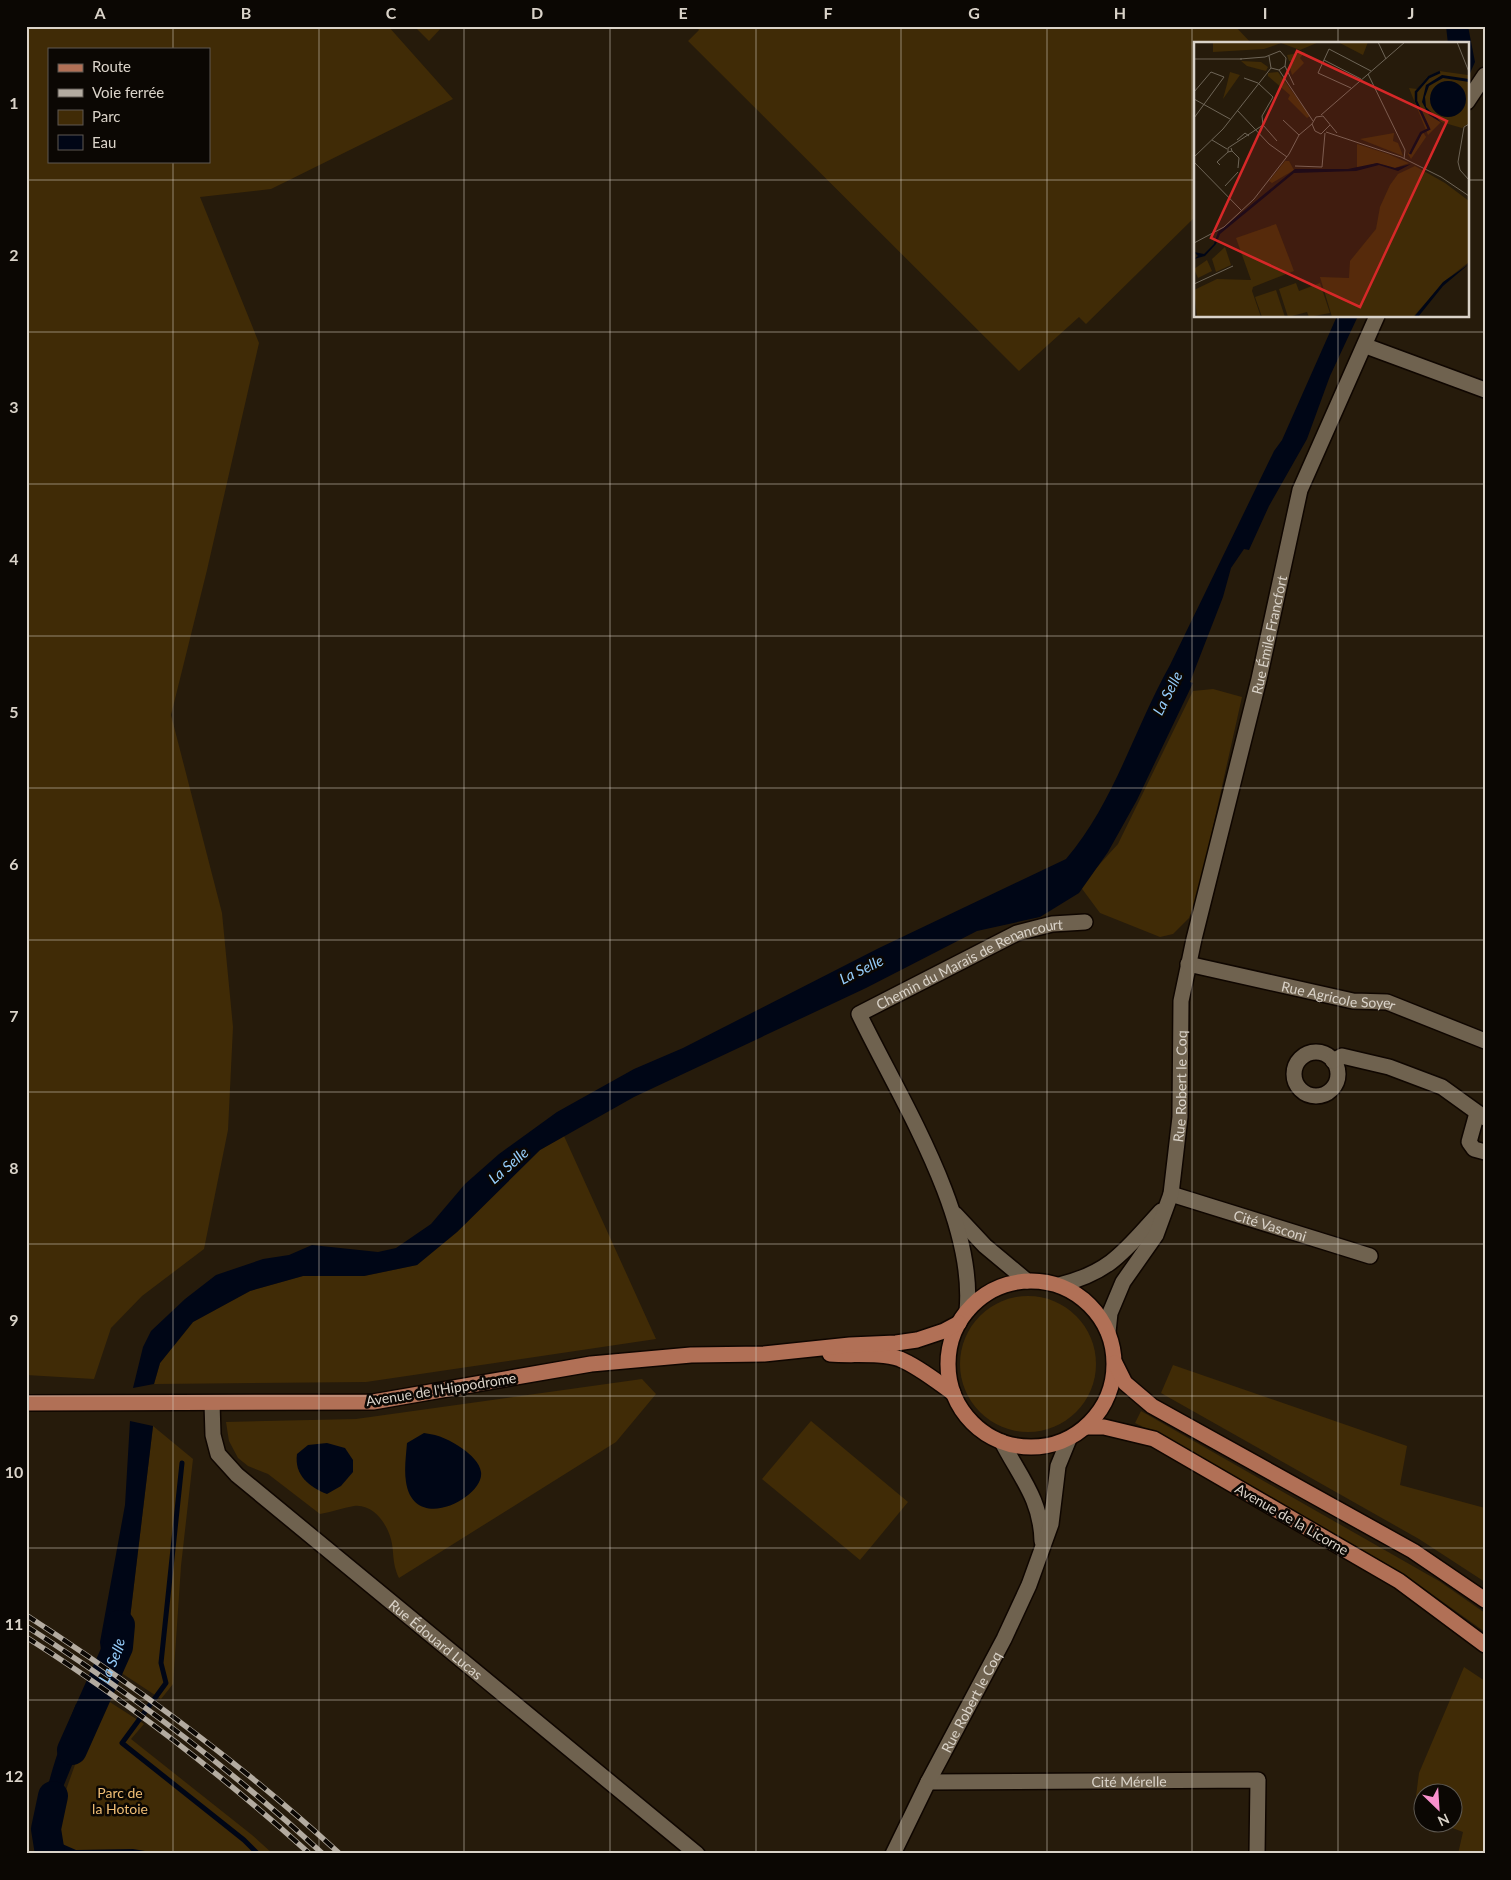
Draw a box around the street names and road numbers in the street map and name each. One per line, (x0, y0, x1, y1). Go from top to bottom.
street label: Rue Émile Francfort (1247, 574, 1290, 696)
street label: Chemin du Marais de Renancourt (873, 915, 1063, 1012)
street label: Rue Agricole Soyer (1280, 977, 1398, 1013)
street label: Rue Robert le Coq (1169, 1030, 1189, 1143)
street label: Cité Vasconi (1232, 1206, 1309, 1244)
street label: Avenue de l'Hippodrome (365, 1369, 517, 1409)
street label: Avenue de la Licorne (1232, 1480, 1352, 1558)
street label: Rue Édouard Lucas (386, 1596, 486, 1683)
street label: Rue Robert le Coq (937, 1648, 1004, 1755)
street label: Cité Mérelle (1091, 1772, 1167, 1790)

